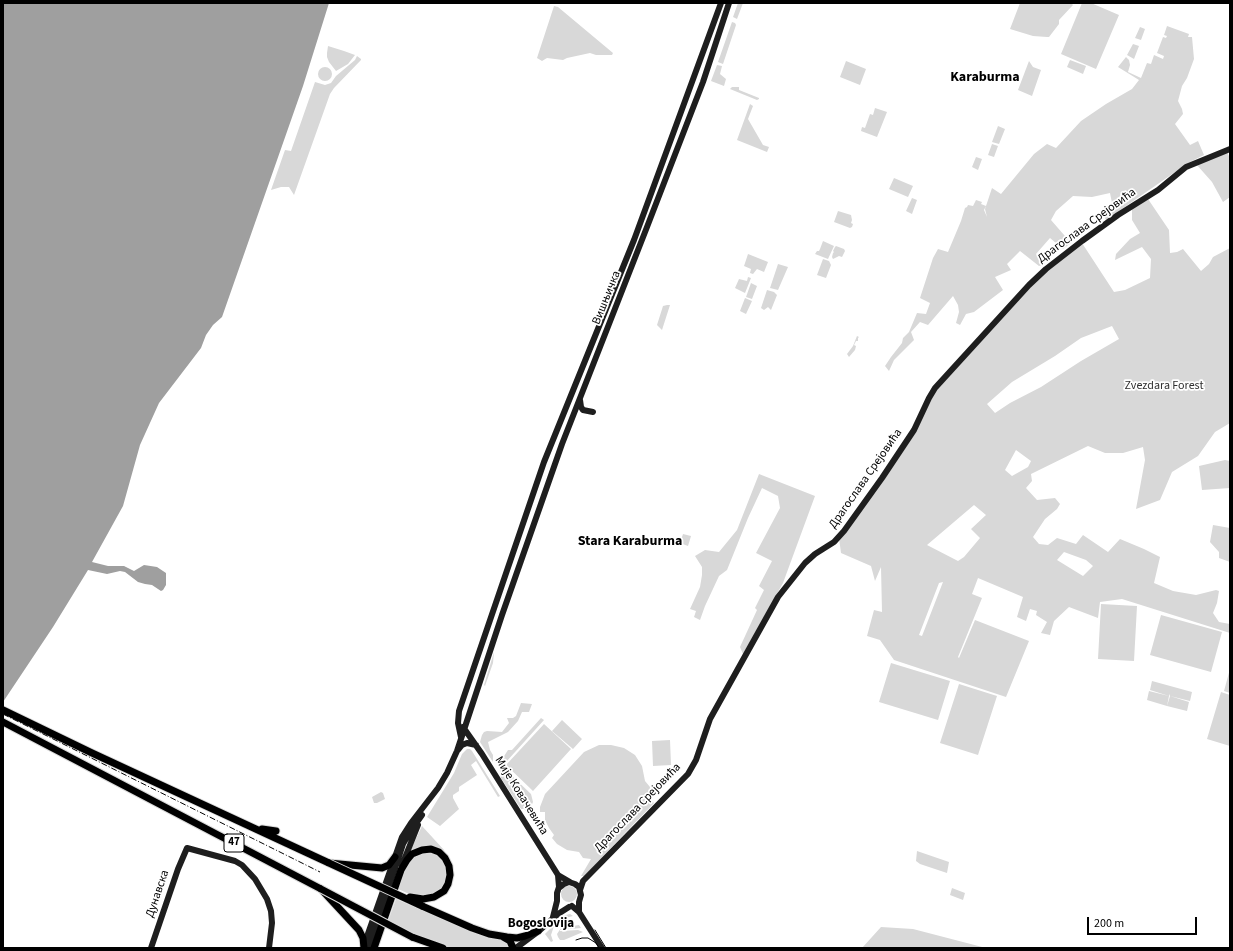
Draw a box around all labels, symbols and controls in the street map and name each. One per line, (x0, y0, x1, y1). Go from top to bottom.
district label: Karaburma (950, 70, 1020, 86)
street label: Драгослава Срејовића (1035, 185, 1139, 267)
street label: Вишњичка (590, 269, 624, 327)
park label: Zvezdara Forest (1125, 379, 1203, 393)
street label: Драгослава Срејовића (826, 426, 906, 532)
district label: Stara Karaburma (578, 534, 682, 550)
street label: Мије Ковачевића (491, 754, 551, 838)
street label: Драгослава Срејовића (592, 760, 684, 856)
road number: 47 (224, 834, 244, 852)
street label: Дунавска (143, 868, 173, 920)
scale bar (1089, 909, 1199, 935)
text: 200 m (1094, 915, 1124, 932)
district label: Bogoslovija (508, 916, 574, 932)

